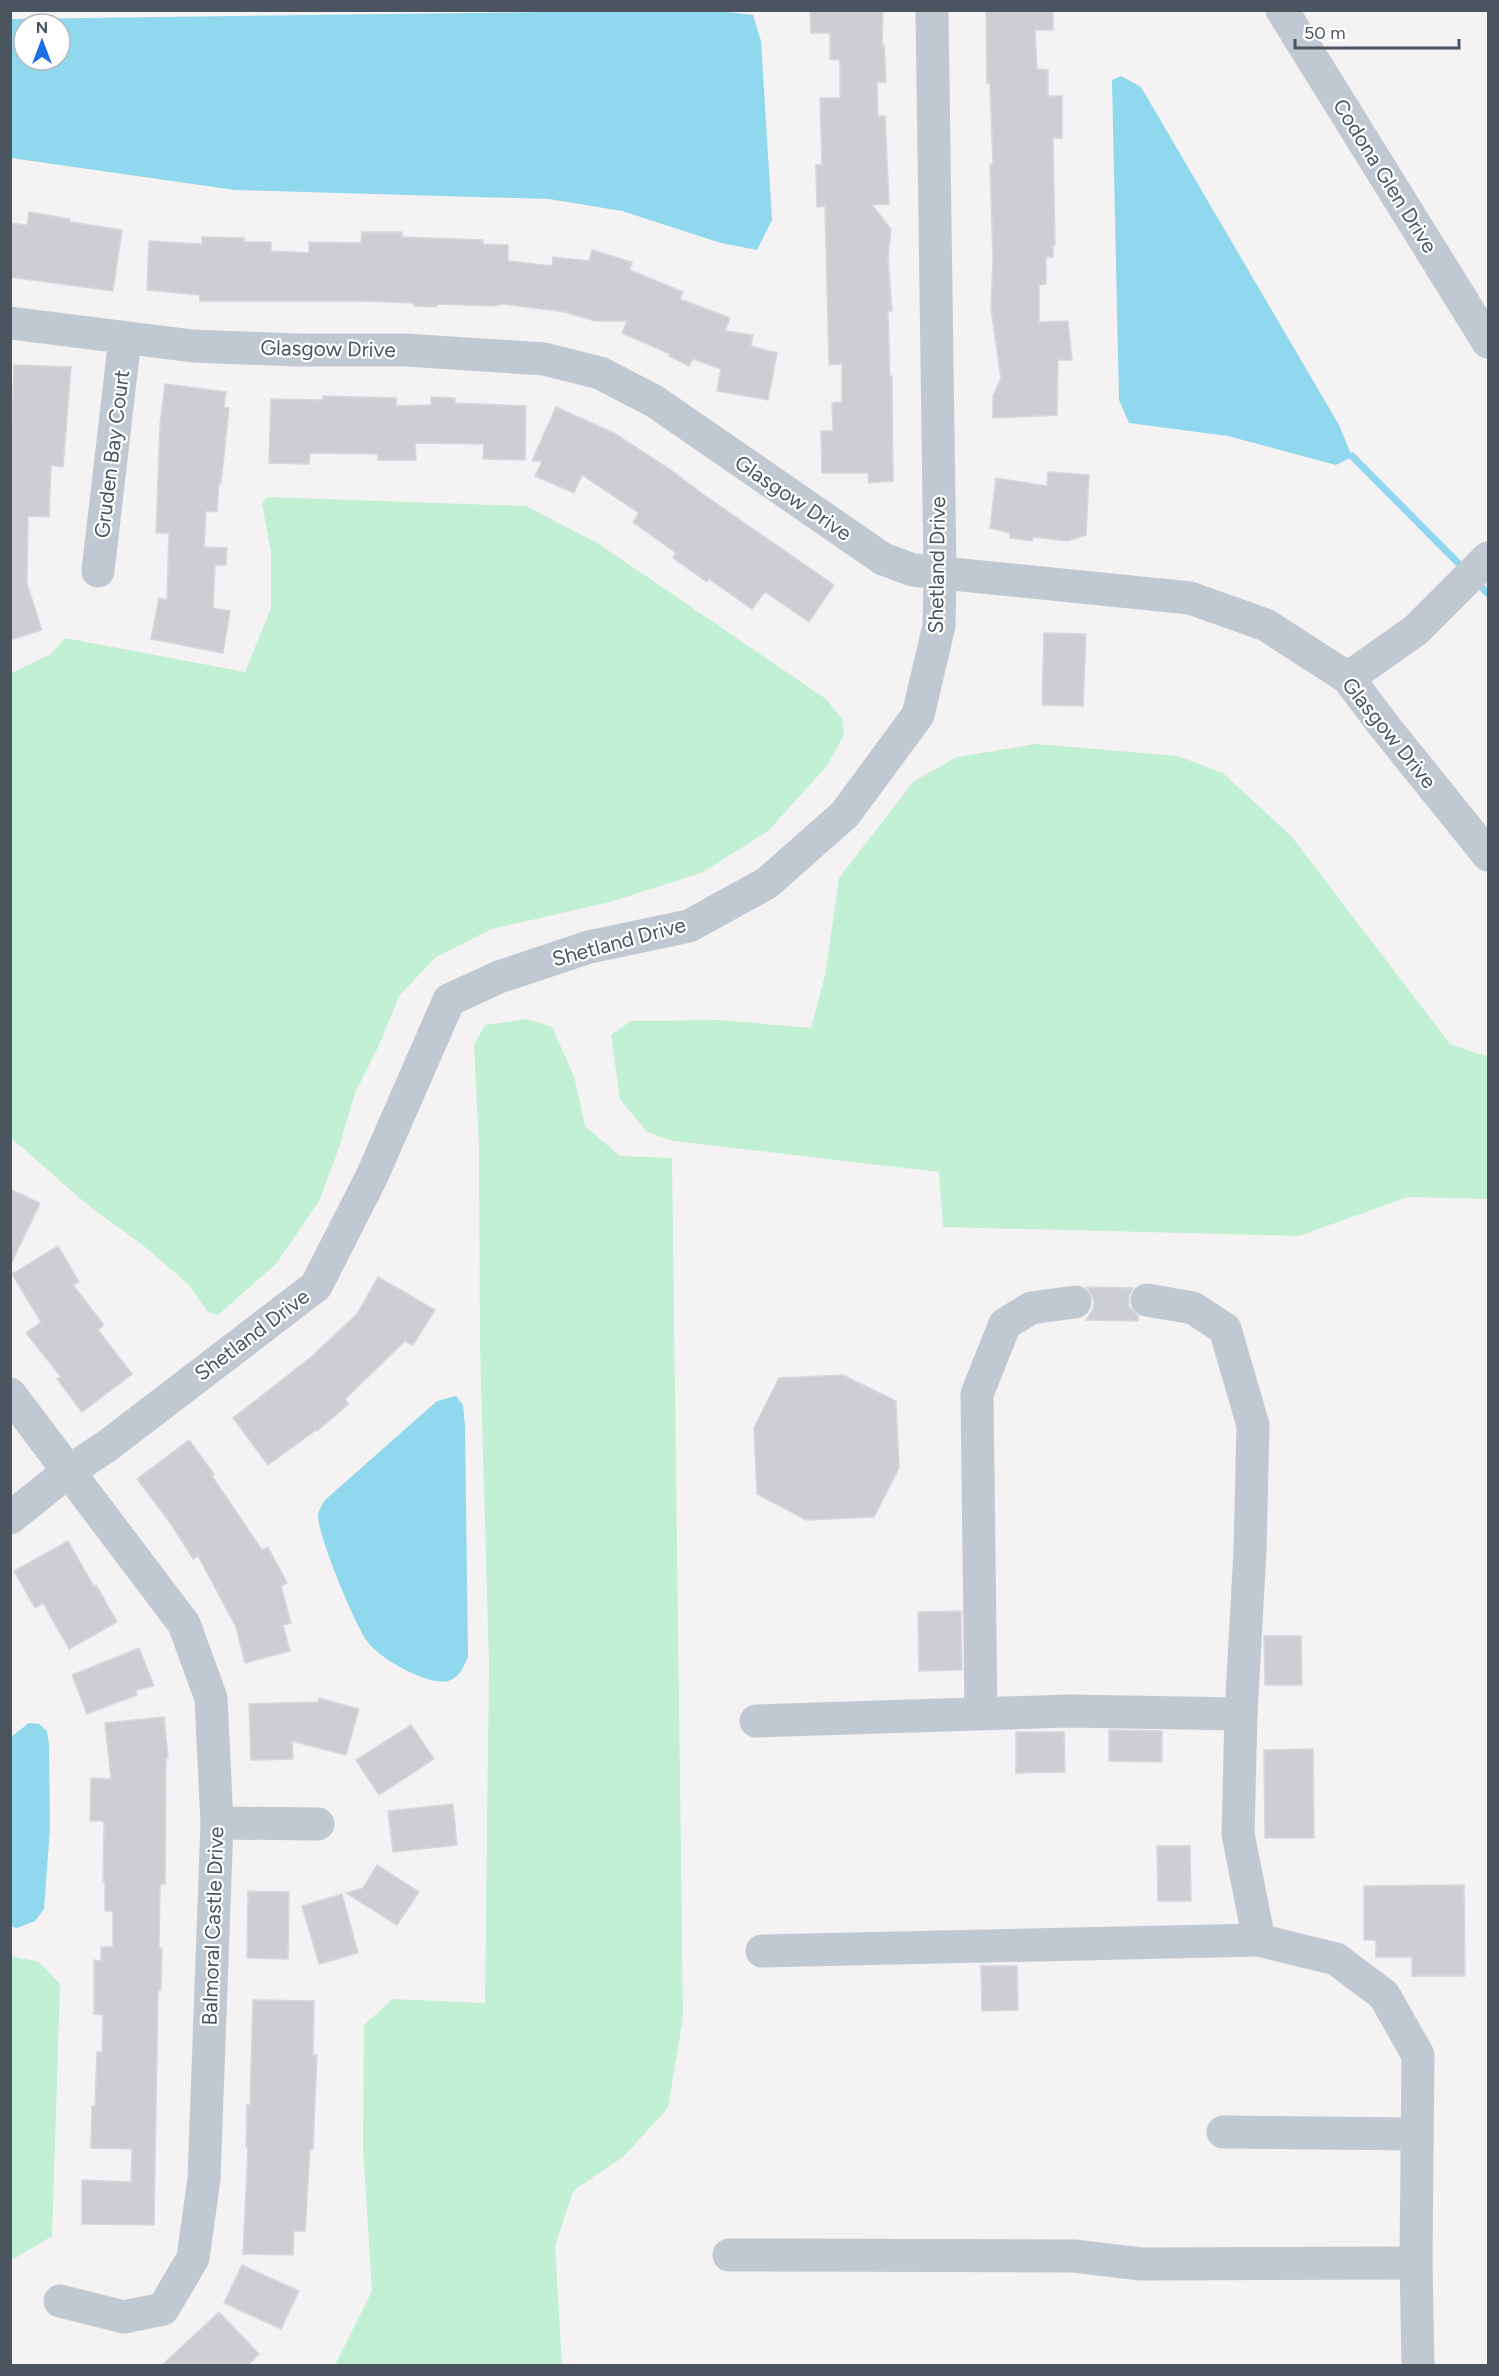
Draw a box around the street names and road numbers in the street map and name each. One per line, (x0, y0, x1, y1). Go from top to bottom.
street label: Codona Glen Drive (1328, 94, 1443, 257)
street label: Glasgow Drive (260, 335, 396, 362)
street label: Gruden Bay Court (89, 368, 134, 539)
street label: Glasgow Drive (730, 449, 856, 546)
street label: Shetland Drive (923, 496, 950, 634)
street label: Glasgow Drive (1337, 672, 1442, 793)
street label: Shetland Drive (549, 912, 688, 971)
street label: Shetland Drive (189, 1283, 314, 1386)
street label: Balmoral Castle Drive (197, 1826, 228, 2026)

